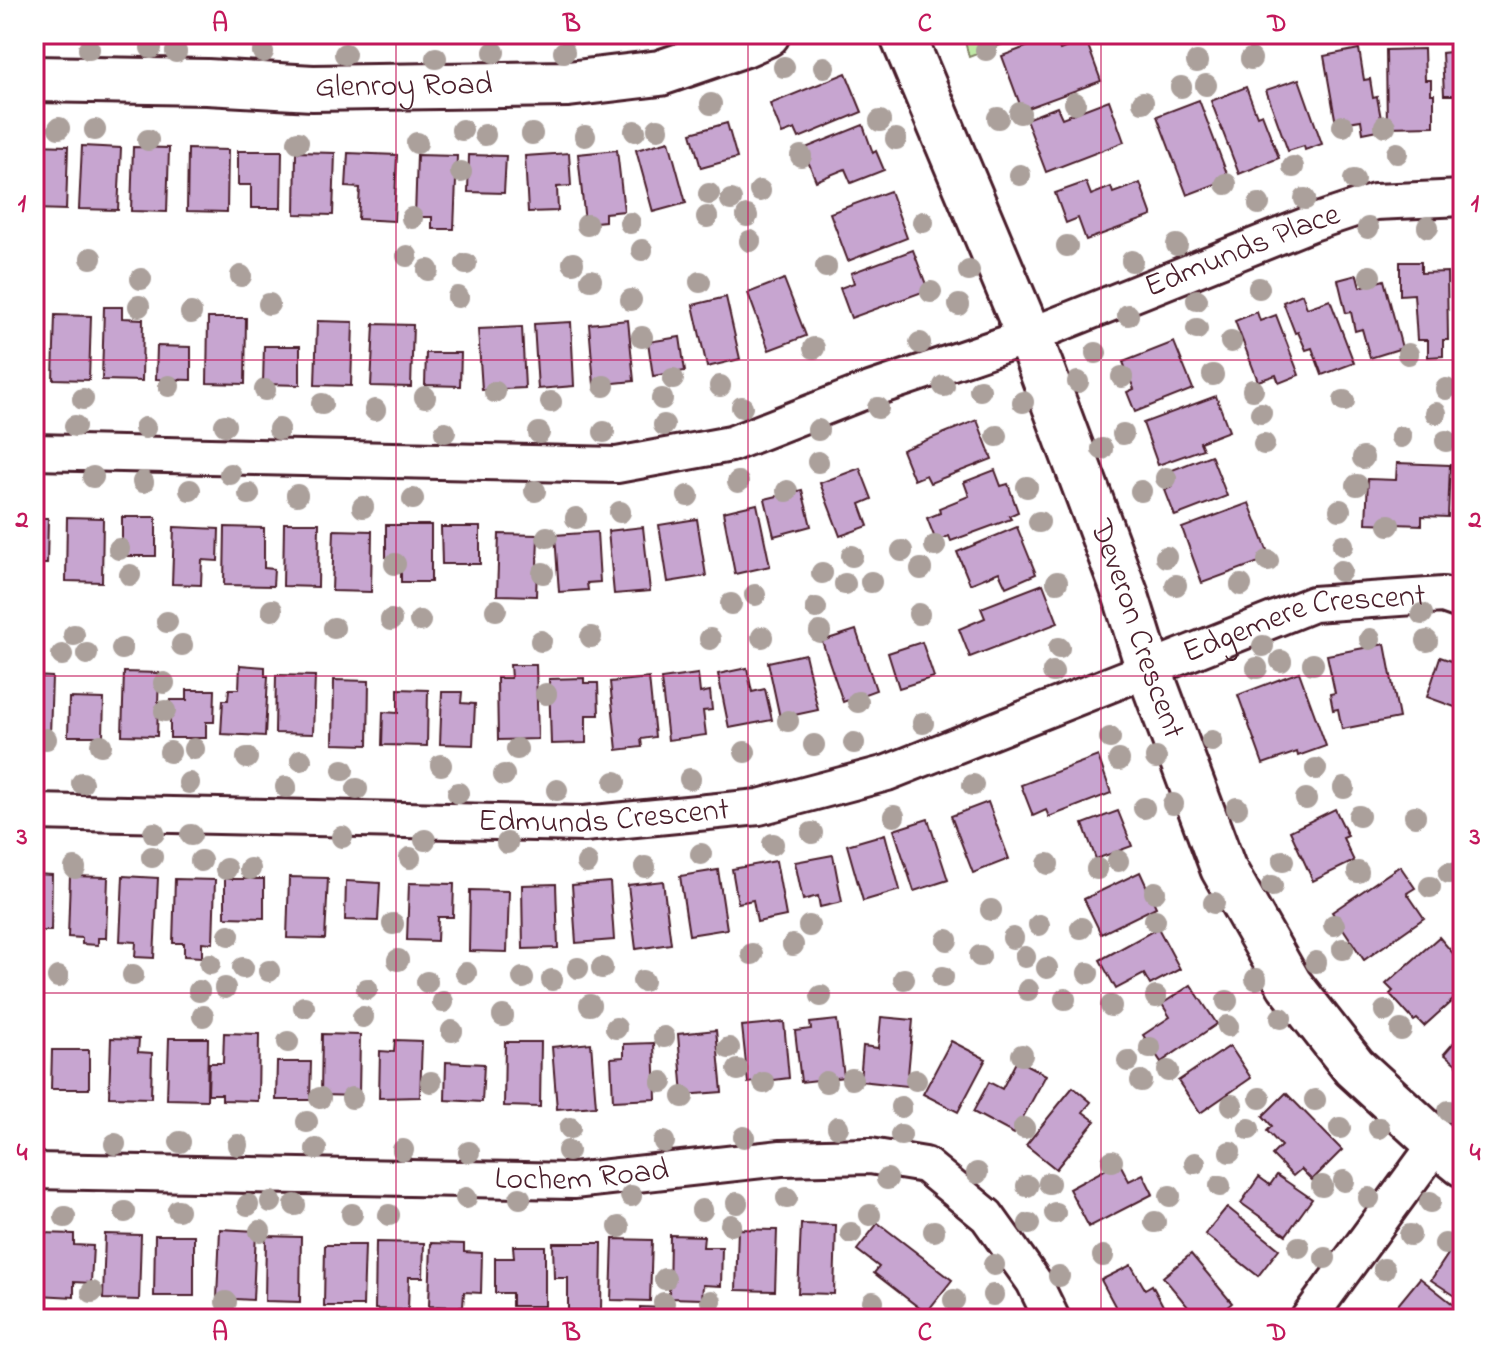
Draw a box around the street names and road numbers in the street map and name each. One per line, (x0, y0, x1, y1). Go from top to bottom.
street label: Glenroy Road (315, 62, 493, 111)
street label: Edmunds Place (1138, 192, 1347, 311)
street label: Deveron Crescent (1076, 512, 1196, 746)
street label: Edgemere Crescent (1176, 573, 1427, 677)
street label: Edmunds Crescent (477, 786, 732, 848)
street label: Lochem Road (494, 1147, 671, 1205)

